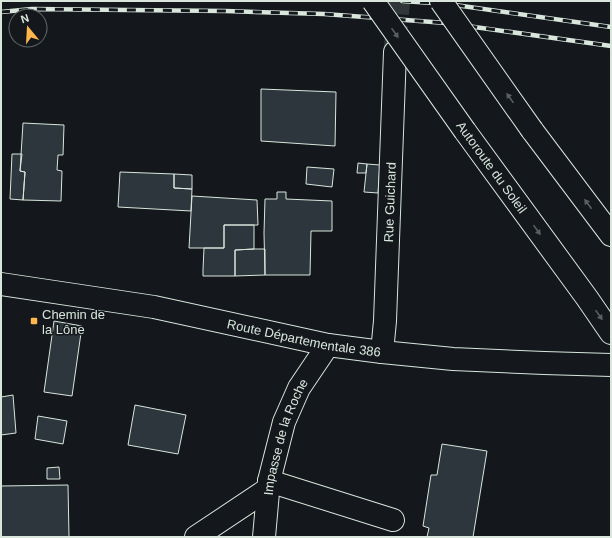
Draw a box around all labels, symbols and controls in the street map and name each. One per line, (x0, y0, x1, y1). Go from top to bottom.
north arrow (8, 8, 48, 48)
text: N (19, 12, 31, 25)
one-way arrow (391, 28, 399, 38)
one-way arrow (506, 93, 514, 103)
street label: Autoroute du Soleil (453, 118, 530, 216)
street label: Rue Guichard (381, 162, 399, 243)
one-way arrow (584, 199, 592, 209)
one-way arrow (533, 225, 541, 235)
place label: Chemin de la Lône (42, 307, 105, 337)
one-way arrow (595, 310, 603, 321)
marker: Chemin de la Lône (29, 316, 39, 326)
street label: Route Départementale 386 (226, 316, 382, 360)
street label: Impasse de la Roche (261, 376, 311, 496)

